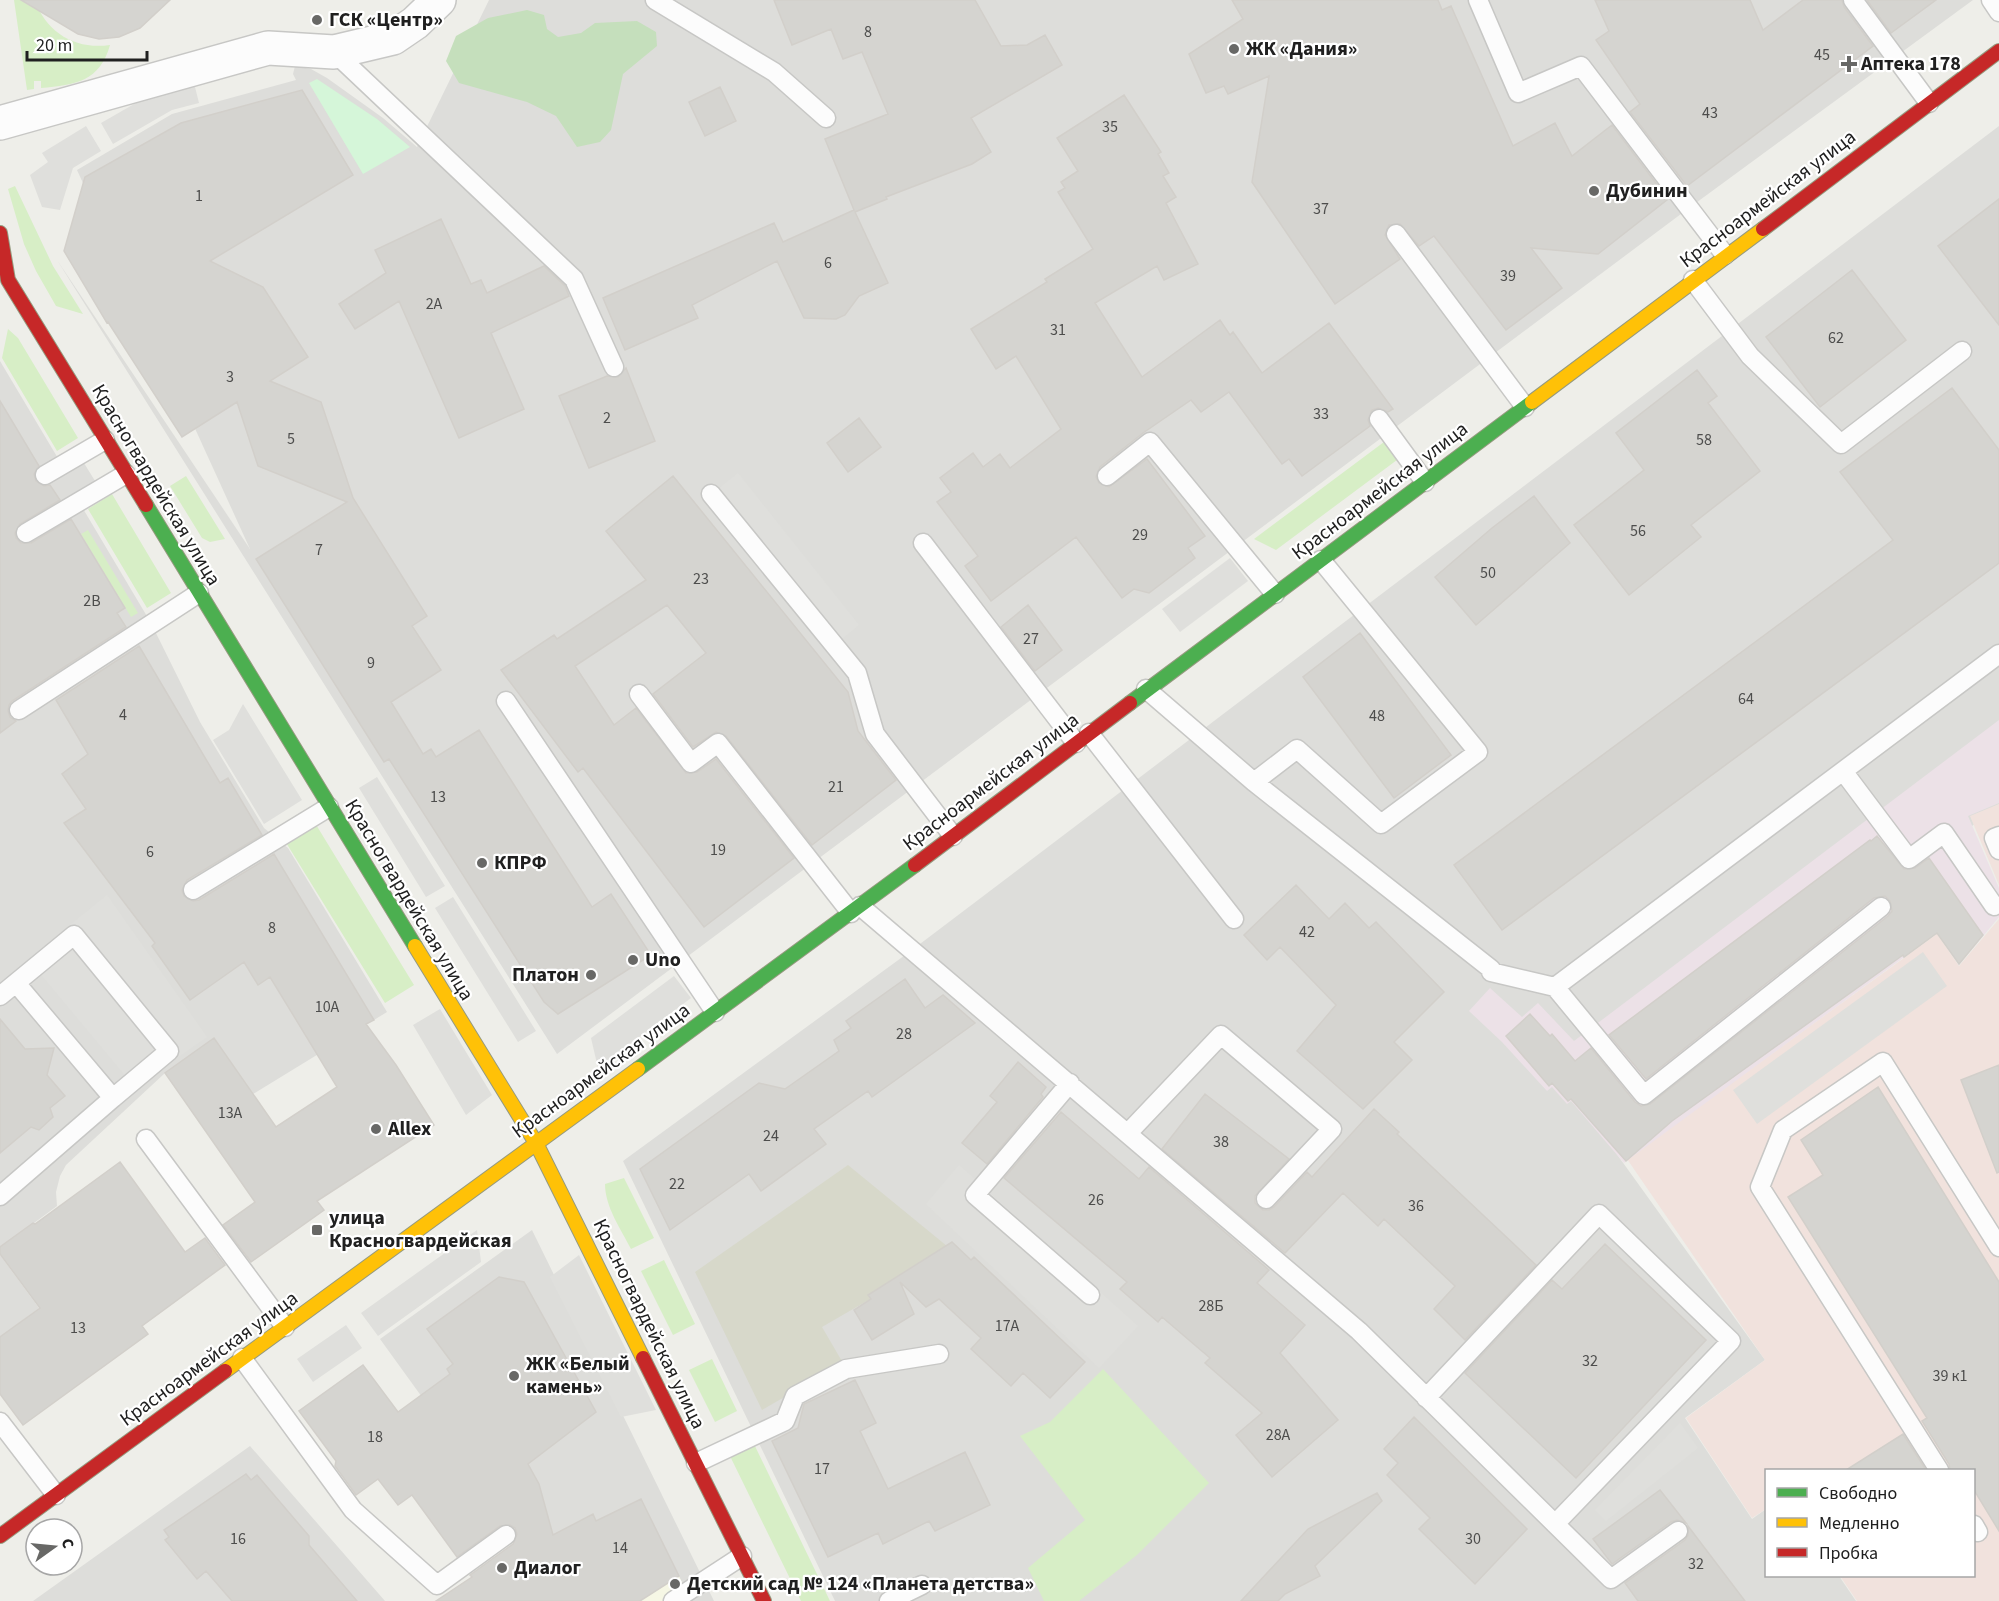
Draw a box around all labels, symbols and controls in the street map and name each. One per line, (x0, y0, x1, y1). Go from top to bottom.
place label: ГСК «Центр» (329, 6, 443, 34)
marker: ГСК «Центр» (310, 13, 324, 27)
house number: 8 (864, 21, 872, 43)
scale bar (27, 24, 147, 62)
text: 20 m (36, 33, 72, 58)
place label: ЖК «Дания» (1246, 35, 1357, 63)
marker: ЖК «Дания» (1227, 42, 1241, 56)
house number: 45 (1814, 44, 1830, 66)
place label: Аптека 178 (1860, 50, 1961, 78)
marker: Аптека 178 (1842, 57, 1856, 71)
house number: 43 (1702, 102, 1718, 124)
house number: 35 (1102, 116, 1118, 138)
street label: Красноармейская улица (1674, 123, 1862, 275)
place label: Дубинин (1606, 177, 1688, 205)
marker: Дубинин (1587, 184, 1601, 198)
house number: 1 (195, 185, 203, 207)
house number: 37 (1313, 198, 1329, 220)
house number: 6 (824, 252, 832, 274)
house number: 39 (1500, 265, 1516, 287)
house number: 2А (426, 293, 443, 315)
house number: 31 (1050, 319, 1066, 341)
house number: 62 (1828, 327, 1844, 349)
house number: 3 (226, 366, 234, 388)
street label: Красногвардейская улица (85, 379, 227, 591)
house number: 33 (1313, 403, 1329, 425)
house number: 2 (603, 407, 611, 429)
street label: Красноармейская улица (1286, 415, 1474, 567)
house number: 5 (287, 428, 295, 450)
house number: 58 (1696, 429, 1712, 451)
house number: 56 (1630, 520, 1646, 542)
house number: 29 (1132, 524, 1148, 546)
house number: 7 (315, 539, 323, 561)
house number: 50 (1480, 562, 1496, 584)
house number: 23 (693, 568, 709, 590)
house number: 2В (83, 590, 101, 612)
house number: 27 (1023, 628, 1039, 650)
house number: 9 (367, 652, 375, 674)
house number: 64 (1738, 688, 1754, 710)
house number: 4 (119, 704, 127, 726)
house number: 48 (1369, 705, 1385, 727)
street label: Красноармейская улица (897, 706, 1085, 858)
house number: 21 (828, 776, 844, 798)
house number: 13 (430, 786, 446, 808)
street label: Красногвардейская улица (338, 794, 480, 1006)
house number: 19 (710, 839, 726, 861)
house number: 6 (146, 841, 154, 863)
place label: КПРФ (494, 849, 547, 877)
marker: КПРФ (475, 856, 489, 870)
house number: 8 (268, 917, 276, 939)
house number: 42 (1299, 921, 1315, 943)
place label: Uno (645, 946, 681, 974)
marker: Uno (626, 953, 640, 967)
place label: Платон (512, 961, 579, 989)
marker: Платон (584, 968, 598, 982)
house number: 10А (315, 996, 340, 1018)
street label: Красноармейская улица (506, 997, 696, 1145)
house number: 28 (896, 1023, 912, 1045)
house number: 13А (218, 1102, 243, 1124)
place label: Allex (387, 1115, 431, 1143)
marker: Allex (369, 1122, 383, 1136)
house number: 24 (763, 1125, 779, 1147)
house number: 38 (1213, 1131, 1229, 1153)
house number: 22 (669, 1173, 685, 1195)
house number: 26 (1088, 1189, 1104, 1211)
house number: 36 (1408, 1195, 1424, 1217)
place label: улица Красногвардейская (329, 1204, 512, 1255)
street label: Красногвардейская улица (586, 1214, 712, 1434)
marker: улица Красногвардейская (310, 1223, 324, 1237)
street label: Красноармейская улица (114, 1285, 304, 1433)
house number: 28Б (1198, 1295, 1224, 1317)
house number: 17А (995, 1315, 1020, 1337)
house number: 13 (70, 1317, 86, 1339)
place label: ЖК «Белый камень» (526, 1350, 630, 1401)
house number: 32 (1582, 1350, 1598, 1372)
house number: 39 к1 (1933, 1365, 1968, 1387)
marker: ЖК «Белый камень» (507, 1369, 521, 1383)
house number: 28А (1266, 1424, 1291, 1446)
house number: 18 (367, 1426, 383, 1448)
house number: 17 (814, 1458, 830, 1480)
legend (1765, 1469, 1975, 1577)
text: Свободно (1819, 1481, 1897, 1506)
text: Медленно (1819, 1511, 1899, 1536)
north arrow (24, 1517, 84, 1577)
house number: 16 (230, 1528, 246, 1550)
house number: 30 (1465, 1528, 1481, 1550)
text: С (56, 1536, 79, 1551)
house number: 14 (612, 1537, 628, 1559)
text: Пробка (1819, 1541, 1878, 1566)
house number: 32 (1688, 1553, 1704, 1575)
place label: Диалог (514, 1554, 581, 1582)
marker: Диалог (495, 1561, 509, 1575)
place label: Детский сад № 124 «Планета детства» (687, 1570, 1034, 1598)
marker: Детский сад № 124 «Планета детства» (668, 1577, 682, 1591)

